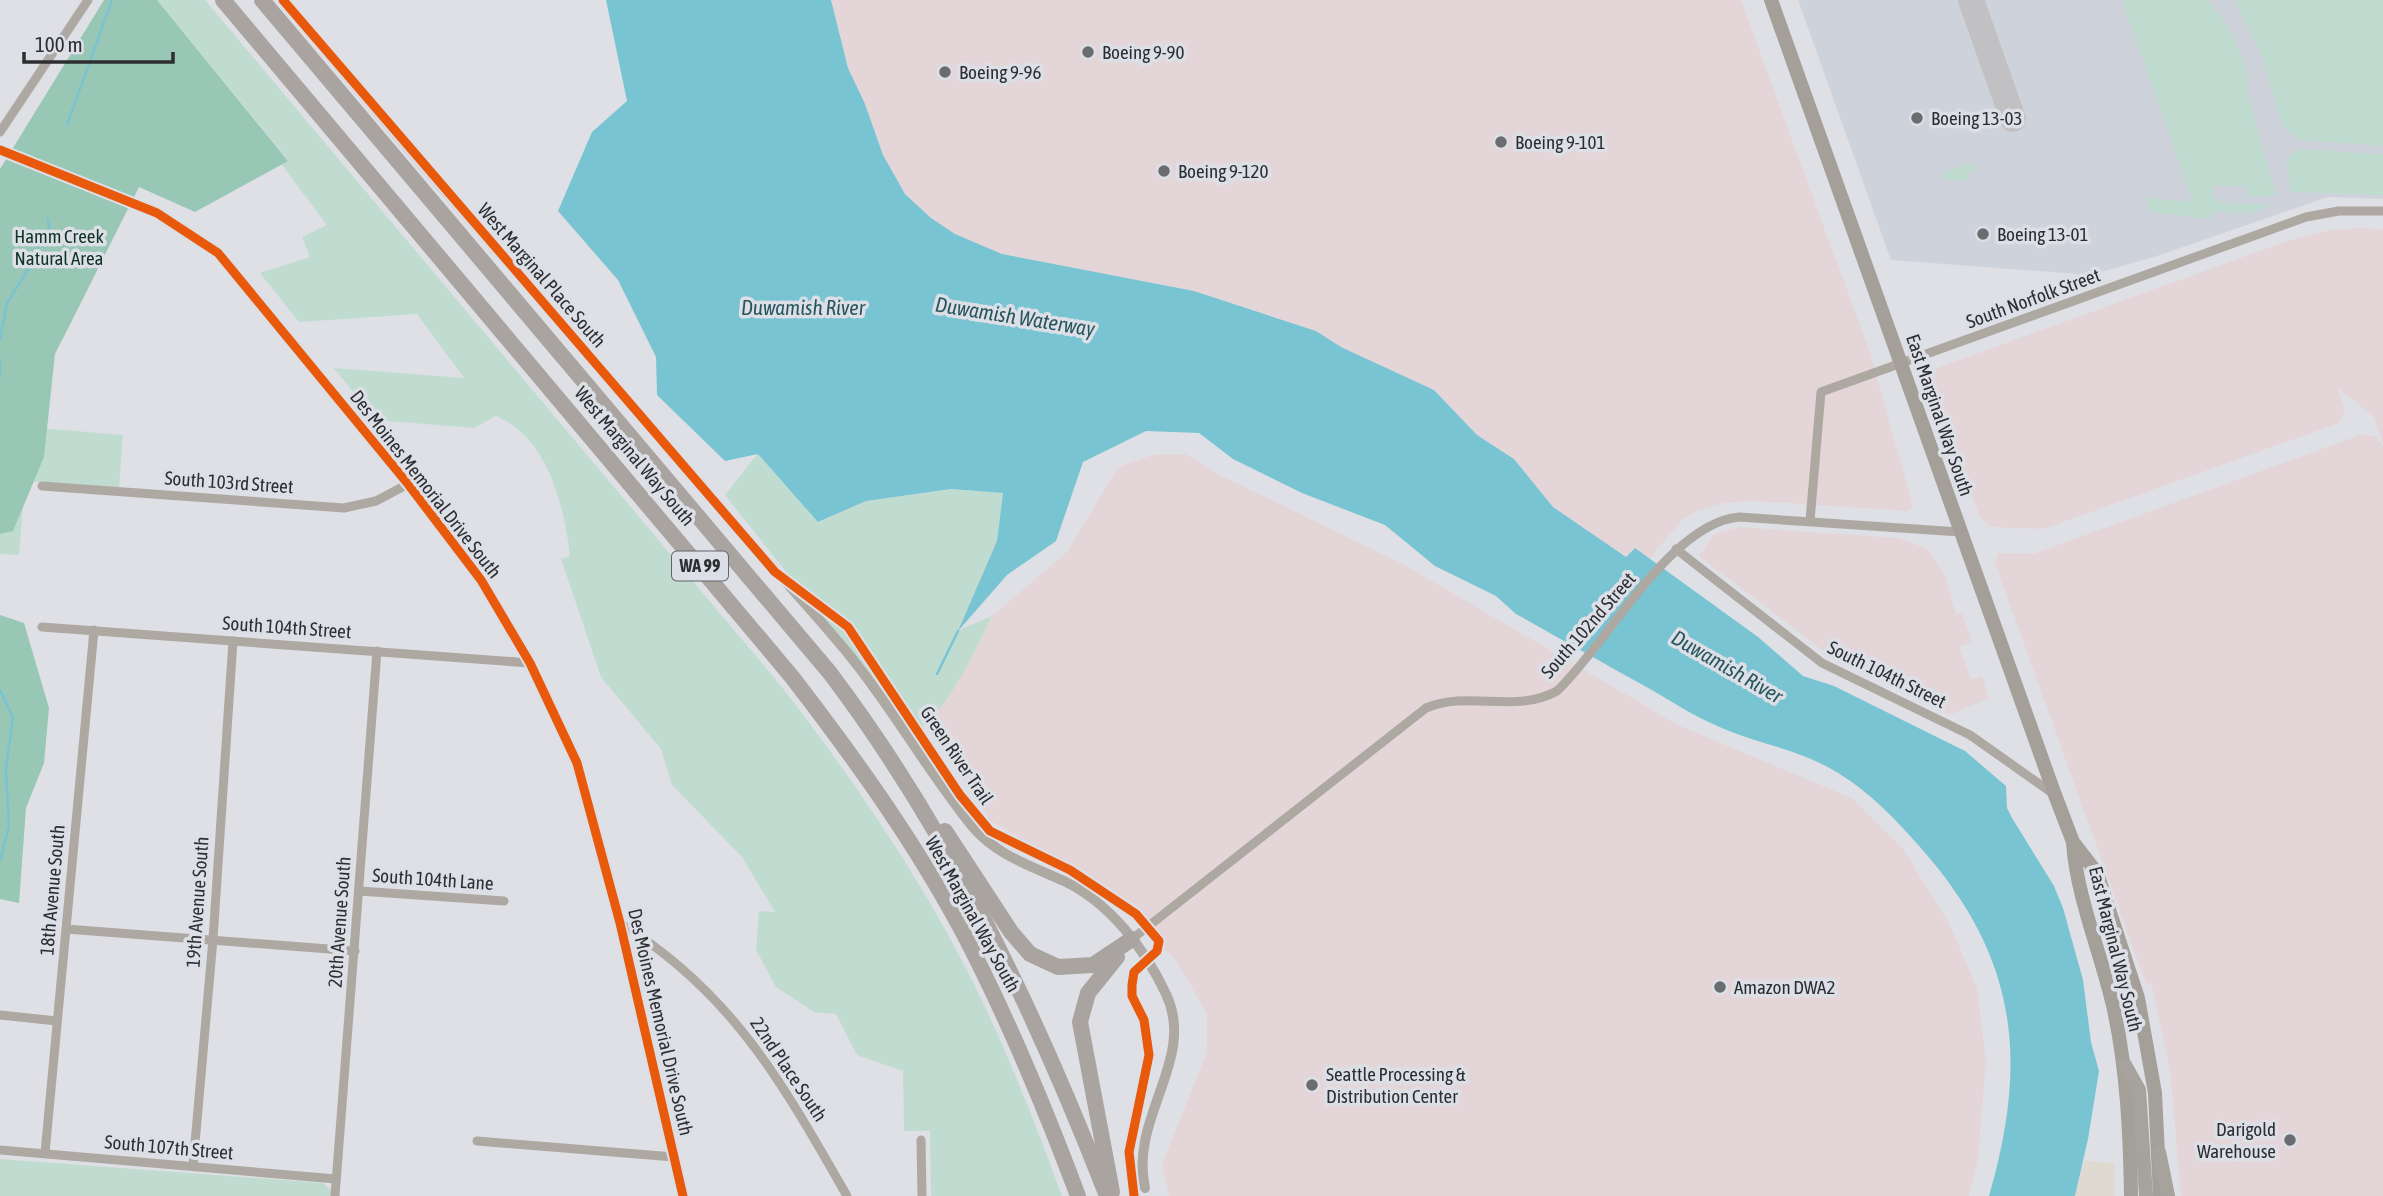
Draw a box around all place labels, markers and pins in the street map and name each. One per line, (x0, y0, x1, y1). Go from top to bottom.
place label: Boeing 9-90 (1102, 41, 1185, 63)
marker: Boeing 9-90 (1080, 44, 1096, 60)
place label: Boeing 9-96 (959, 61, 1042, 83)
marker: Boeing 9-96 (937, 64, 953, 80)
place label: Boeing 13-03 (1931, 107, 2022, 129)
marker: Boeing 13-03 (1909, 110, 1925, 126)
place label: Boeing 9-101 (1515, 131, 1605, 153)
marker: Boeing 9-101 (1493, 134, 1509, 150)
place label: Boeing 9-120 (1178, 160, 1269, 182)
marker: Boeing 9-120 (1156, 163, 1172, 179)
place label: Boeing 13-01 (1997, 223, 2088, 245)
marker: Boeing 13-01 (1975, 226, 1991, 242)
place label: Amazon DWA2 (1734, 976, 1835, 998)
marker: Amazon DWA2 (1712, 979, 1728, 995)
place label: Seattle Processing & Distribution Center (1326, 1063, 1466, 1107)
marker: Seattle Processing & Distribution Center (1304, 1077, 1320, 1093)
place label: Darigold Warehouse (2197, 1118, 2276, 1162)
marker: Darigold Warehouse (2282, 1132, 2298, 1148)

